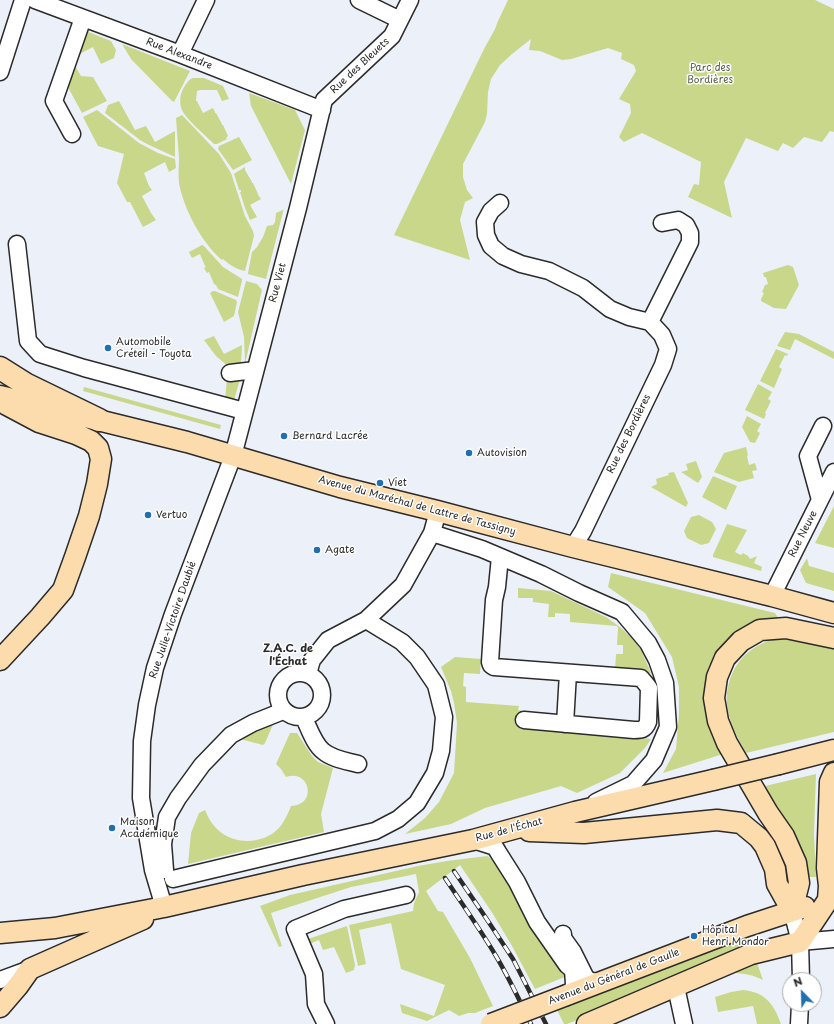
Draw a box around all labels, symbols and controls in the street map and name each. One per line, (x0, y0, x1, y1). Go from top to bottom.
street label: Rue Alexandre (144, 36, 214, 72)
street label: Rue des Bleuets (328, 36, 392, 96)
park label: Parc des Bordières (687, 62, 733, 86)
street label: Rue Viet (267, 262, 289, 304)
place label: Automobile Créteil - Toyota (116, 336, 191, 360)
marker: Automobile Créteil - Toyota (103, 343, 113, 353)
street label: Rue des Bordières (605, 392, 653, 476)
place label: Bernard Lacrée (292, 430, 368, 442)
marker: Bernard Lacrée (279, 431, 289, 441)
place label: Autovision (477, 447, 527, 459)
marker: Autovision (464, 448, 474, 458)
street label: Avenue du Maréchal de Lattre de Tassigny (317, 474, 517, 538)
place label: Viet (388, 477, 407, 489)
marker: Viet (375, 478, 385, 488)
place label: Vertuo (156, 509, 187, 521)
street label: Rue Neuve (786, 509, 820, 559)
marker: Vertuo (143, 510, 153, 520)
place label: Agate (325, 544, 354, 556)
marker: Agate (312, 545, 322, 555)
street label: Rue Julie-Victoire Daubié (147, 560, 199, 680)
district label: Z.A.C. de l'Échat (263, 642, 313, 668)
street label: Rue de l'Échat (474, 815, 544, 845)
place label: Maison Académique (120, 816, 179, 840)
marker: Maison Académique (107, 823, 117, 833)
place label: Hôpital Henri Mondor (702, 924, 769, 948)
marker: Hôpital Henri Mondor (689, 931, 699, 941)
street label: Avenue du Général de Gaulle (547, 946, 681, 1008)
north arrow (782, 972, 822, 1012)
text: N (790, 972, 805, 991)

